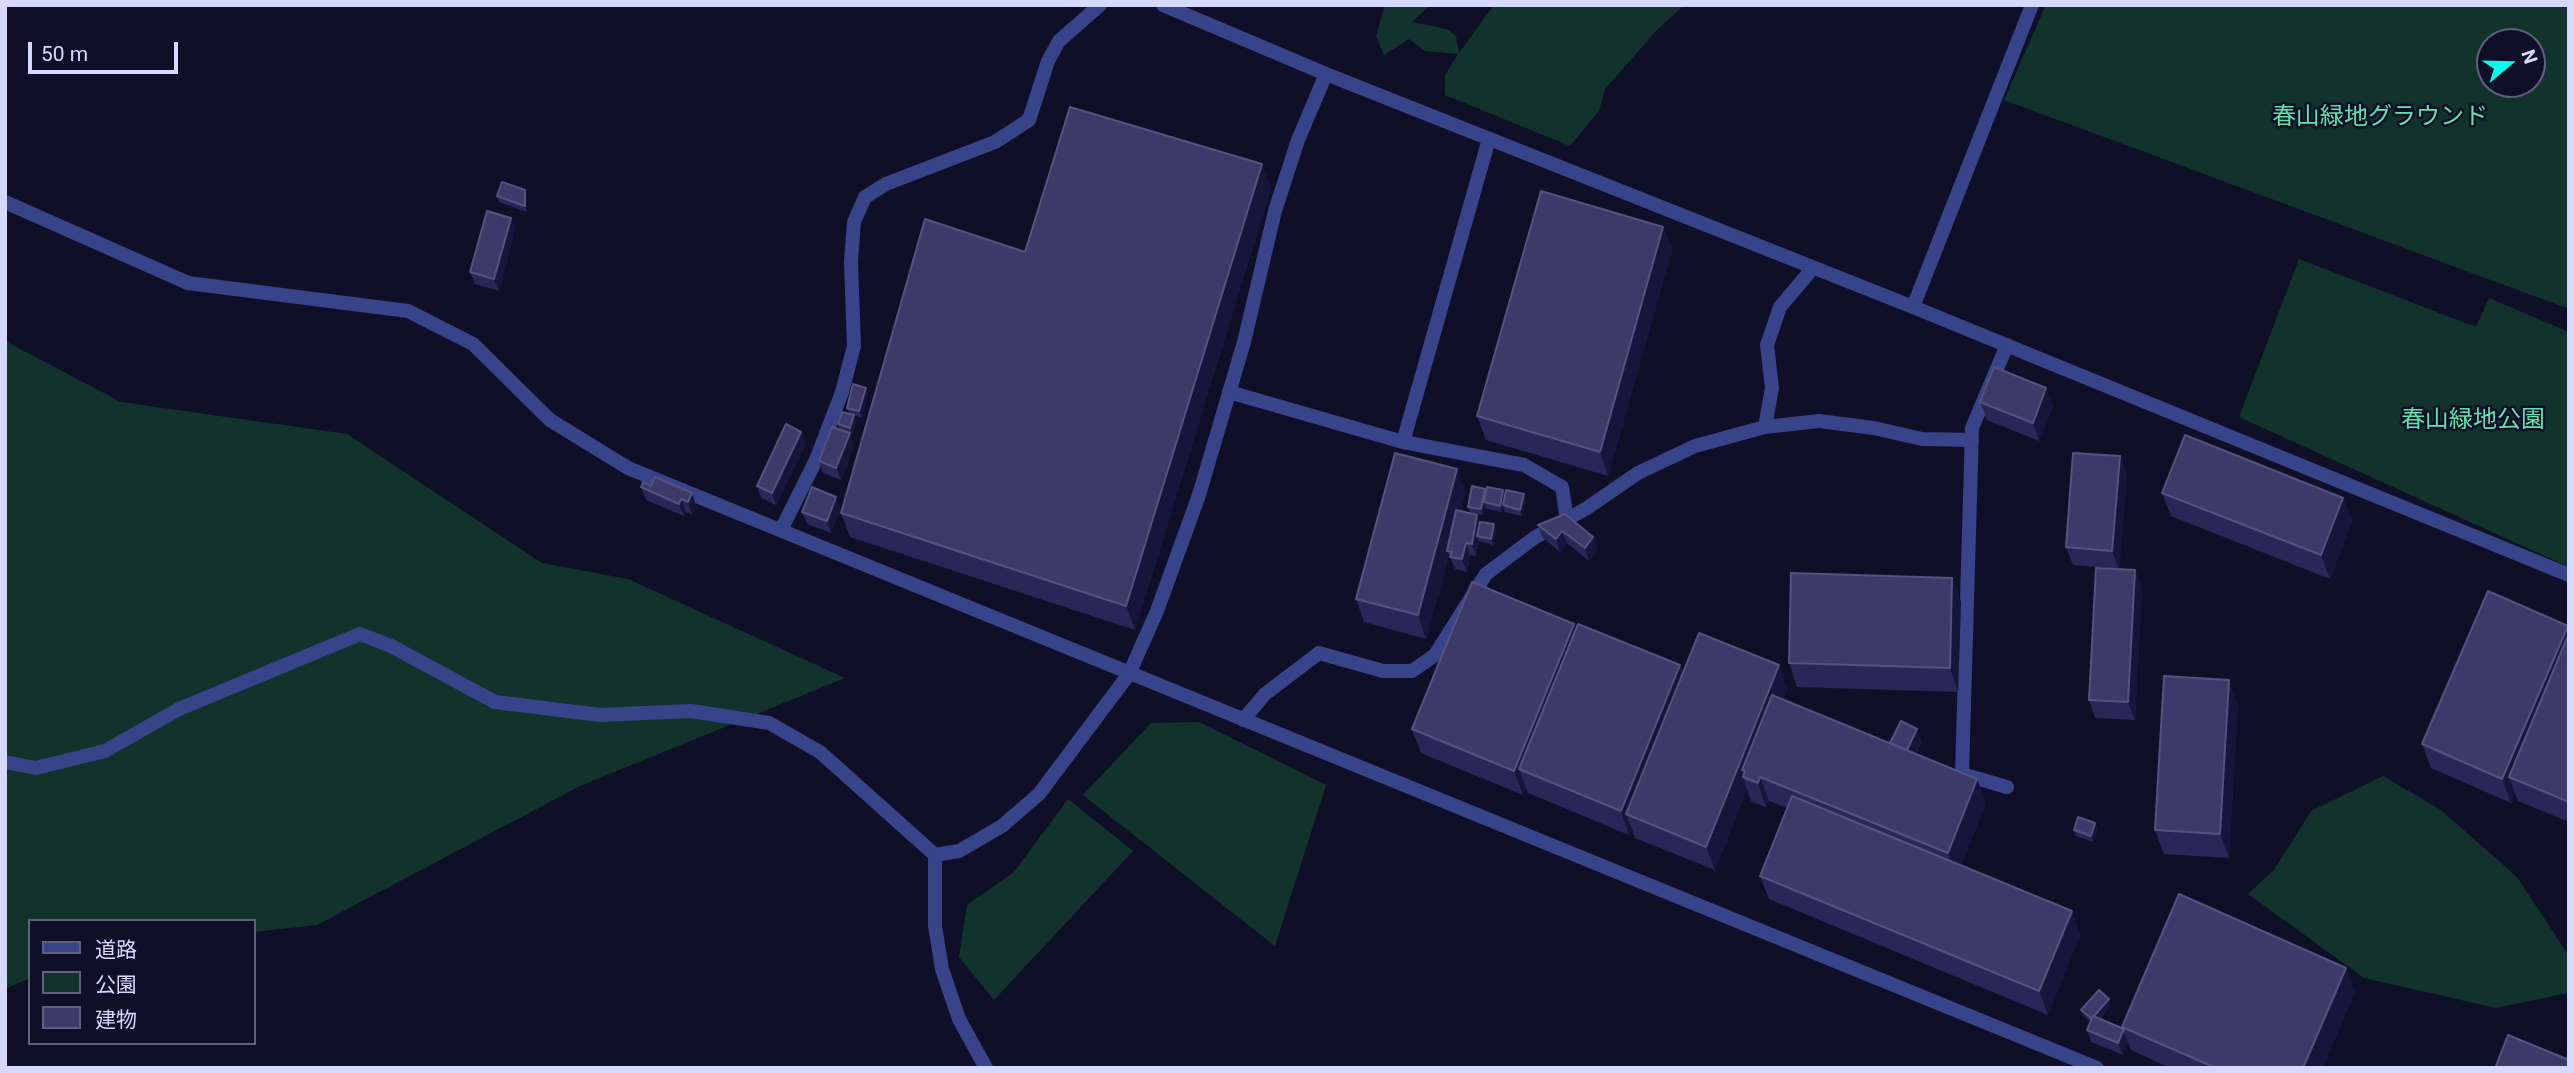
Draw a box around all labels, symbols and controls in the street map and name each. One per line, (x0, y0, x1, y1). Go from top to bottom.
scale bar (32, 28, 182, 72)
north arrow (2476, 28, 2546, 98)
text: 50 m (41, 42, 88, 66)
text: N (2516, 47, 2542, 67)
park label: 春山緑地グラウンド (2272, 104, 2488, 132)
park label: 春山緑地公園 (2401, 407, 2545, 435)
legend (28, 919, 256, 1045)
text: 道路 (95, 938, 137, 962)
text: 公園 (95, 973, 137, 997)
text: 建物 (95, 1008, 137, 1032)

